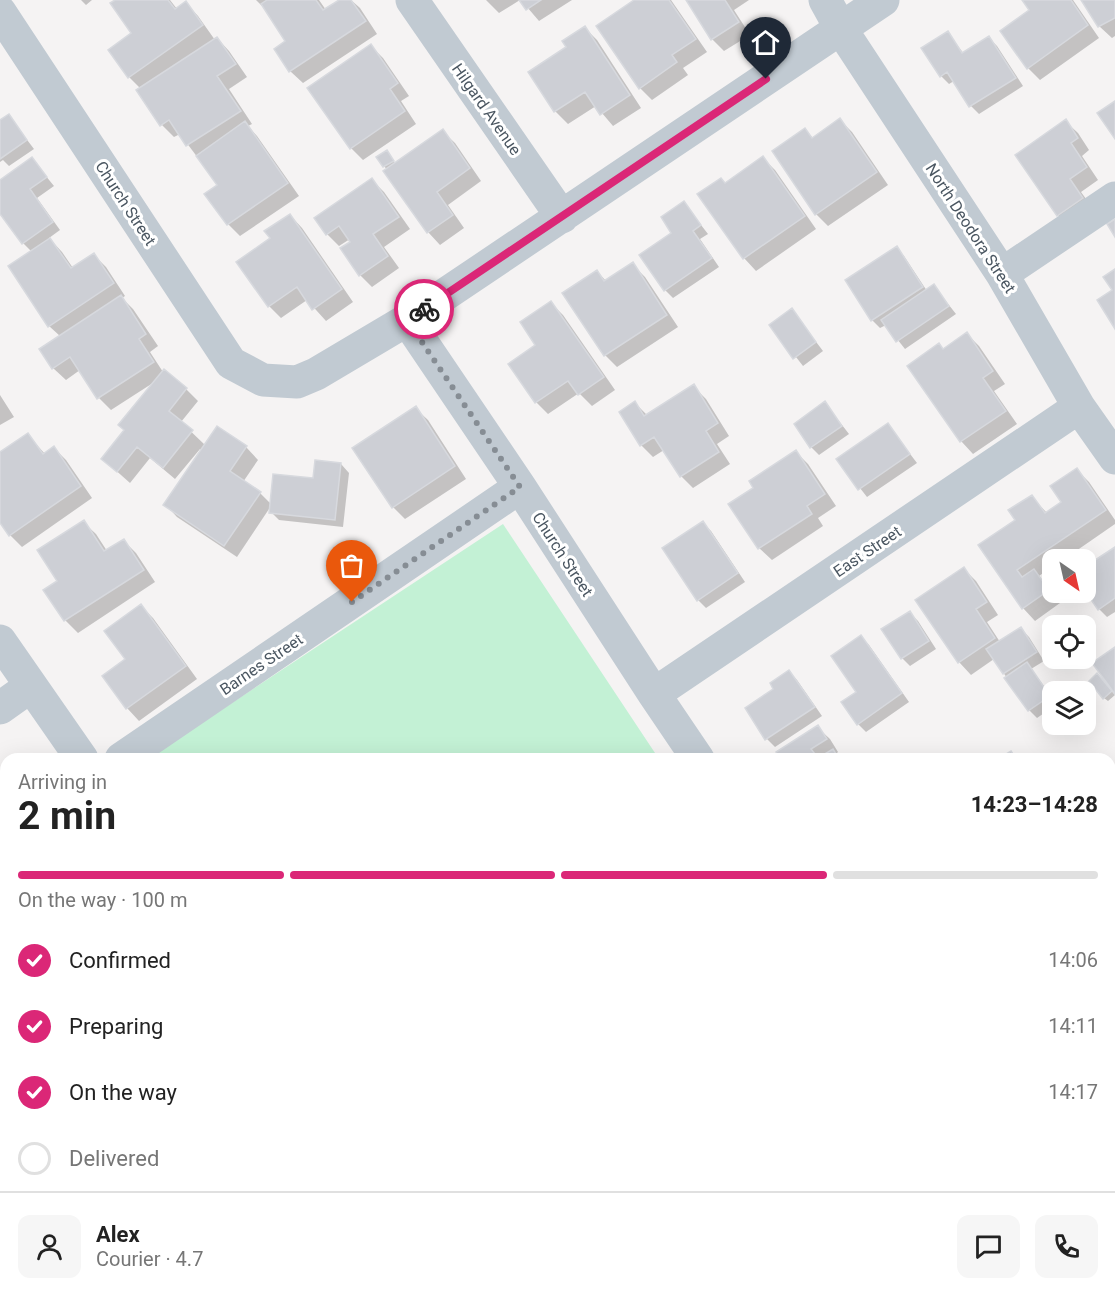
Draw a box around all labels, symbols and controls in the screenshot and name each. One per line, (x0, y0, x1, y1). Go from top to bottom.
pin (740, 17, 791, 79)
icon: home (749, 26, 782, 59)
street label: Hilgard Avenue (448, 60, 525, 159)
street label: Church Street (91, 158, 160, 249)
street label: North Deodora Street (922, 160, 1020, 297)
courier (394, 279, 454, 339)
icon: bike (408, 293, 441, 326)
street label: Church Street (528, 509, 597, 600)
street label: East Street (830, 522, 905, 581)
pin (326, 540, 377, 602)
icon: bag (335, 549, 368, 582)
north arrow (1042, 549, 1096, 603)
map controls (1042, 549, 1096, 735)
button: locate (1042, 615, 1096, 669)
street label: Barnes Street (216, 630, 306, 699)
button: layers (1042, 681, 1096, 735)
text: Arriving in (18, 770, 107, 794)
text: 14:23–14:28 (971, 792, 1098, 817)
text: 2 min (18, 793, 116, 839)
text: On the way · 100 m (18, 888, 187, 912)
icon: check (18, 944, 51, 977)
text: Confirmed (69, 948, 171, 973)
text: 14:06 (1048, 948, 1098, 972)
icon: check (18, 1010, 51, 1043)
text: Preparing (69, 1014, 163, 1039)
text: 14:11 (1048, 1014, 1098, 1038)
icon: check (18, 1076, 51, 1109)
text: On the way (69, 1080, 177, 1105)
text: 14:17 (1048, 1080, 1098, 1104)
text: Delivered (69, 1146, 159, 1171)
button: person (18, 1215, 81, 1278)
button: chat (957, 1215, 1020, 1278)
button: phone (1035, 1215, 1098, 1278)
text: Alex (96, 1222, 140, 1247)
text: Courier · 4.7 (96, 1247, 203, 1271)

